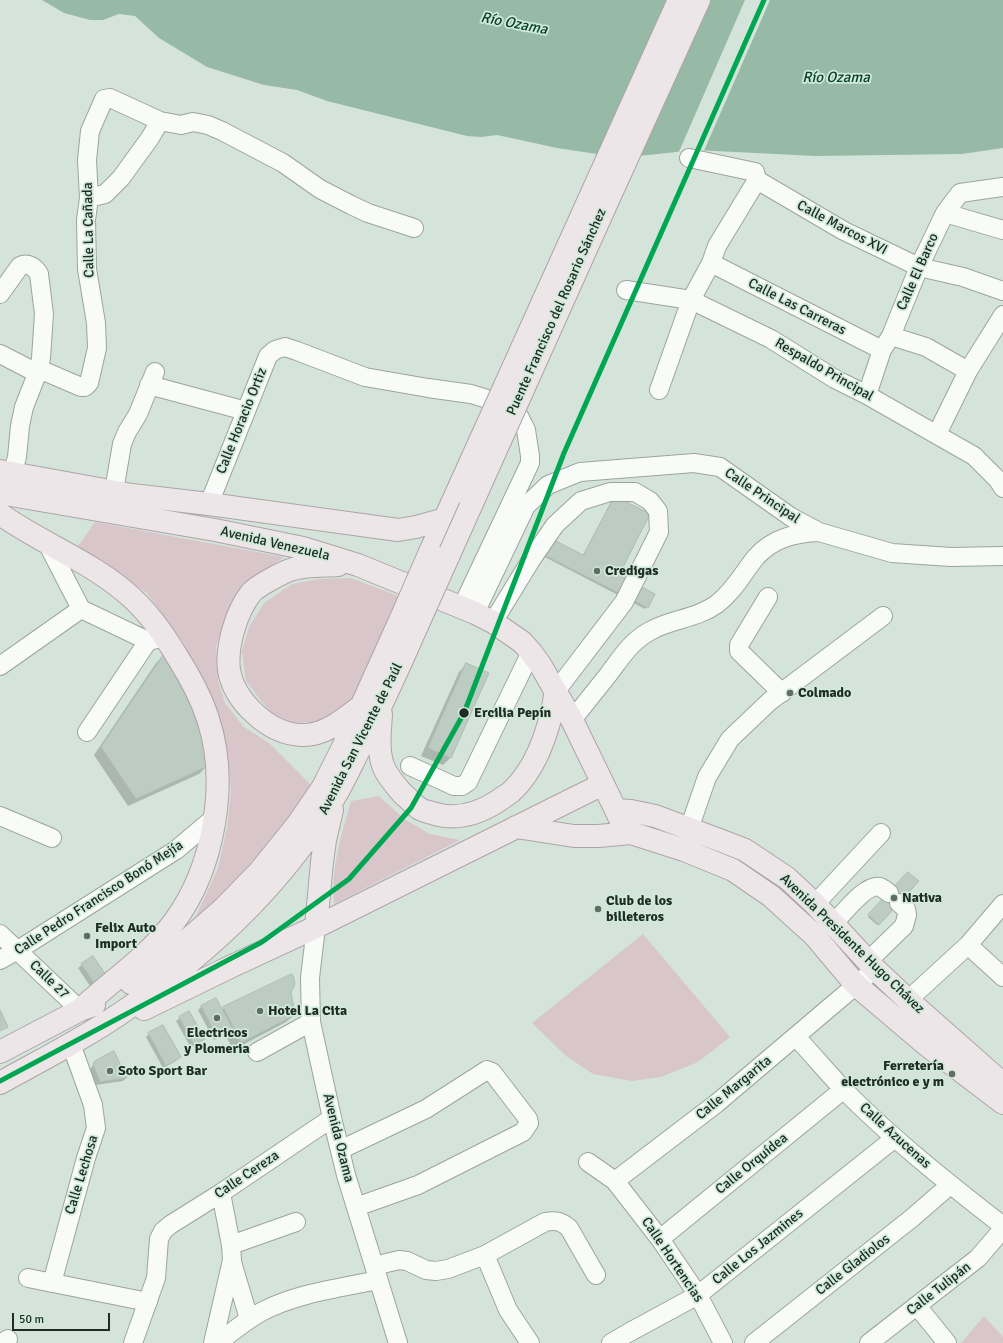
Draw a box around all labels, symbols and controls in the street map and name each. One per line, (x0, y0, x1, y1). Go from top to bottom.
water label: Río Ozama (479, 9, 549, 39)
water label: Río Ozama (802, 69, 870, 87)
street label: Calle La Cañada (80, 182, 98, 278)
street label: Calle Marcos XVI (794, 197, 890, 259)
street label: Puente Francisco del Rosario Sánchez (504, 206, 610, 418)
street label: Calle El Barco (893, 231, 943, 313)
street label: Calle Las Carreras (745, 275, 849, 339)
street label: Respaldo Principal (772, 335, 876, 405)
street label: Calle Horacio Ortiz (213, 366, 271, 476)
street label: Calle Principal (721, 465, 803, 527)
street label: Avenida Venezuela (219, 523, 331, 565)
place label: Credigas (605, 563, 658, 579)
marker: Credigas (592, 566, 602, 576)
street label: Avenida San Vicente de Paúl (315, 660, 407, 818)
place label: Colmado (798, 685, 851, 701)
marker: Colmado (785, 688, 795, 698)
place label: Ercilia Pepín (474, 705, 551, 721)
marker: Ercilia Pepín (457, 706, 471, 720)
street label: Calle Pedro Francisco Bonó Mejía (11, 837, 187, 959)
street label: Avenida Presidente Hugo Chávez (776, 870, 928, 1018)
place label: Nativa (902, 890, 942, 906)
place label: Club de los billeteros (606, 893, 672, 926)
marker: Nativa (889, 893, 899, 903)
marker: Club de los billeteros (593, 904, 603, 914)
place label: Felix Auto Import (95, 920, 156, 952)
marker: Felix Auto Import (82, 931, 92, 941)
street label: Calle 27 (26, 957, 72, 1003)
place label: Hotel La Cita (268, 1003, 347, 1019)
marker: Hotel La Cita (255, 1006, 265, 1016)
marker: Electricos y Plomeria (212, 1013, 222, 1023)
place label: Electricos y Plomeria (184, 1025, 250, 1058)
street label: Calle Margarita (693, 1052, 775, 1124)
place label: Ferretería electrónico e y m (841, 1058, 944, 1090)
place label: Soto Sport Bar (118, 1063, 207, 1079)
marker: Soto Sport Bar (105, 1066, 115, 1076)
marker: Ferretería electrónico e y m (947, 1069, 957, 1079)
street label: Avenida Ozama (319, 1092, 357, 1184)
street label: Calle Azucenas (856, 1100, 934, 1172)
street label: Calle Orquídea (713, 1130, 791, 1198)
street label: Calle Lechosa (62, 1133, 102, 1217)
street label: Calle Cereza (212, 1147, 282, 1203)
street label: Calle Los Jazmines (709, 1205, 807, 1289)
street label: Calle Hortencias (637, 1214, 707, 1306)
street label: Calle Gladiolos (813, 1231, 893, 1299)
street label: Calle Tulipán (904, 1259, 974, 1319)
scale bar (14, 1305, 112, 1331)
text: 50 m (19, 1312, 44, 1327)

